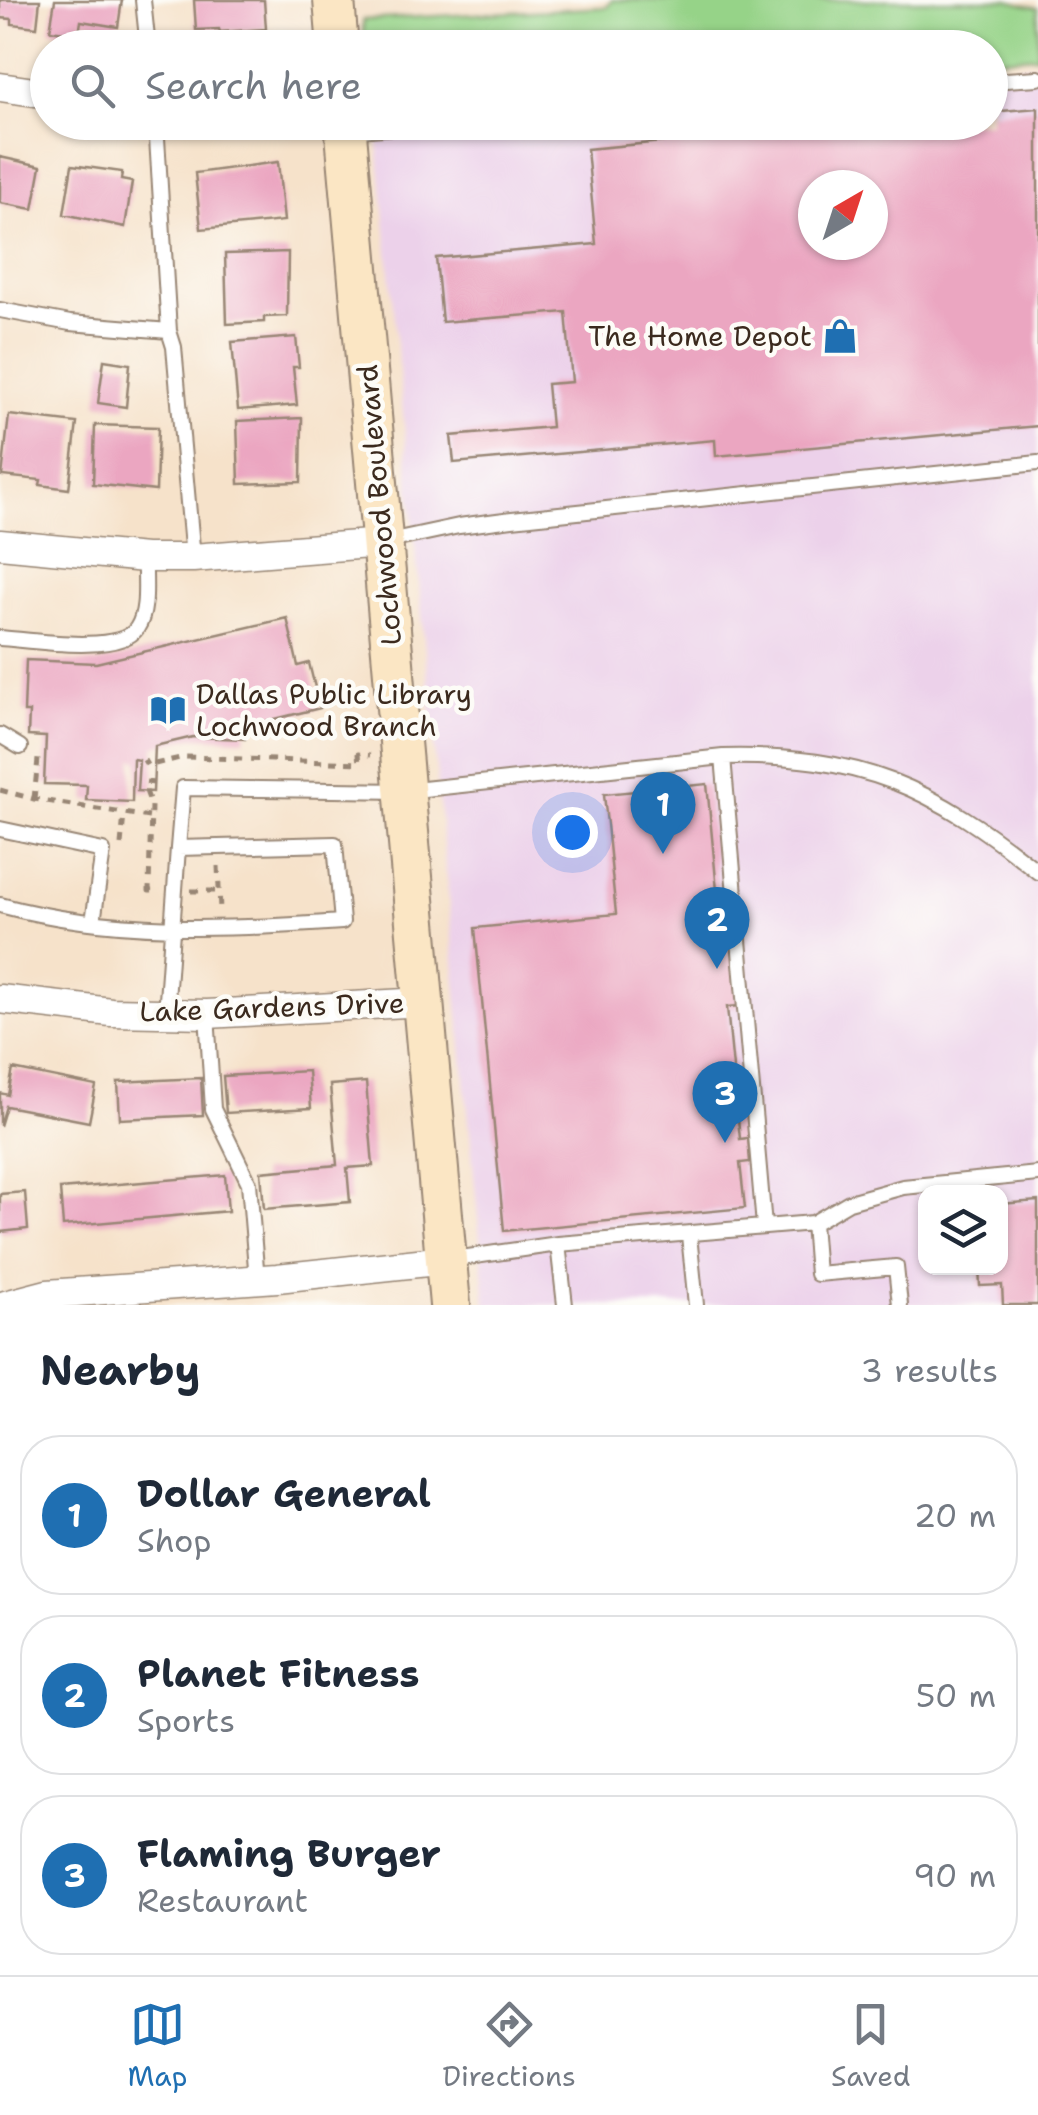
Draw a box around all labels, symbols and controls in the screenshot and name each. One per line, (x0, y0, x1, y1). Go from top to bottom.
search box (30, 30, 1008, 140)
icon: search (65, 58, 120, 113)
text: Search here (145, 60, 362, 111)
north arrow (798, 170, 888, 260)
place label: The Home Depot (588, 317, 812, 355)
shop icon: The Home Depot (821, 317, 859, 355)
street label: Lochwood Boulevard (348, 363, 410, 647)
place label: Dallas Public Library Lochwood Branch (196, 675, 472, 745)
library icon: Dallas Public Library Lochwood Branch (149, 691, 187, 729)
pin: 1 (630, 772, 696, 854)
your location (547, 807, 598, 858)
pin: 2 (684, 886, 750, 969)
street label: Lake Gardens Drive (139, 983, 405, 1031)
pin: 3 (692, 1060, 758, 1143)
map controls (918, 1185, 1008, 1275)
button: layers (918, 1185, 1008, 1275)
text: Nearby (40, 1342, 200, 1398)
text: 3 results (861, 1349, 998, 1392)
text: Dollar General (137, 1468, 431, 1519)
text: 1 (67, 1494, 82, 1537)
text: 20 m (914, 1494, 996, 1537)
text: Shop (137, 1519, 212, 1562)
text: Planet Fitness (137, 1648, 420, 1699)
text: 2 (63, 1674, 86, 1717)
text: 50 m (916, 1674, 996, 1717)
text: Sports (137, 1699, 235, 1742)
text: Flaming Burger (137, 1828, 441, 1879)
text: 3 (63, 1854, 86, 1897)
text: 90 m (913, 1854, 996, 1897)
text: Restaurant (137, 1879, 308, 1922)
tab: Map (128, 1997, 187, 2095)
tab: Directions (442, 1997, 576, 2095)
tab: Saved (831, 1997, 910, 2095)

